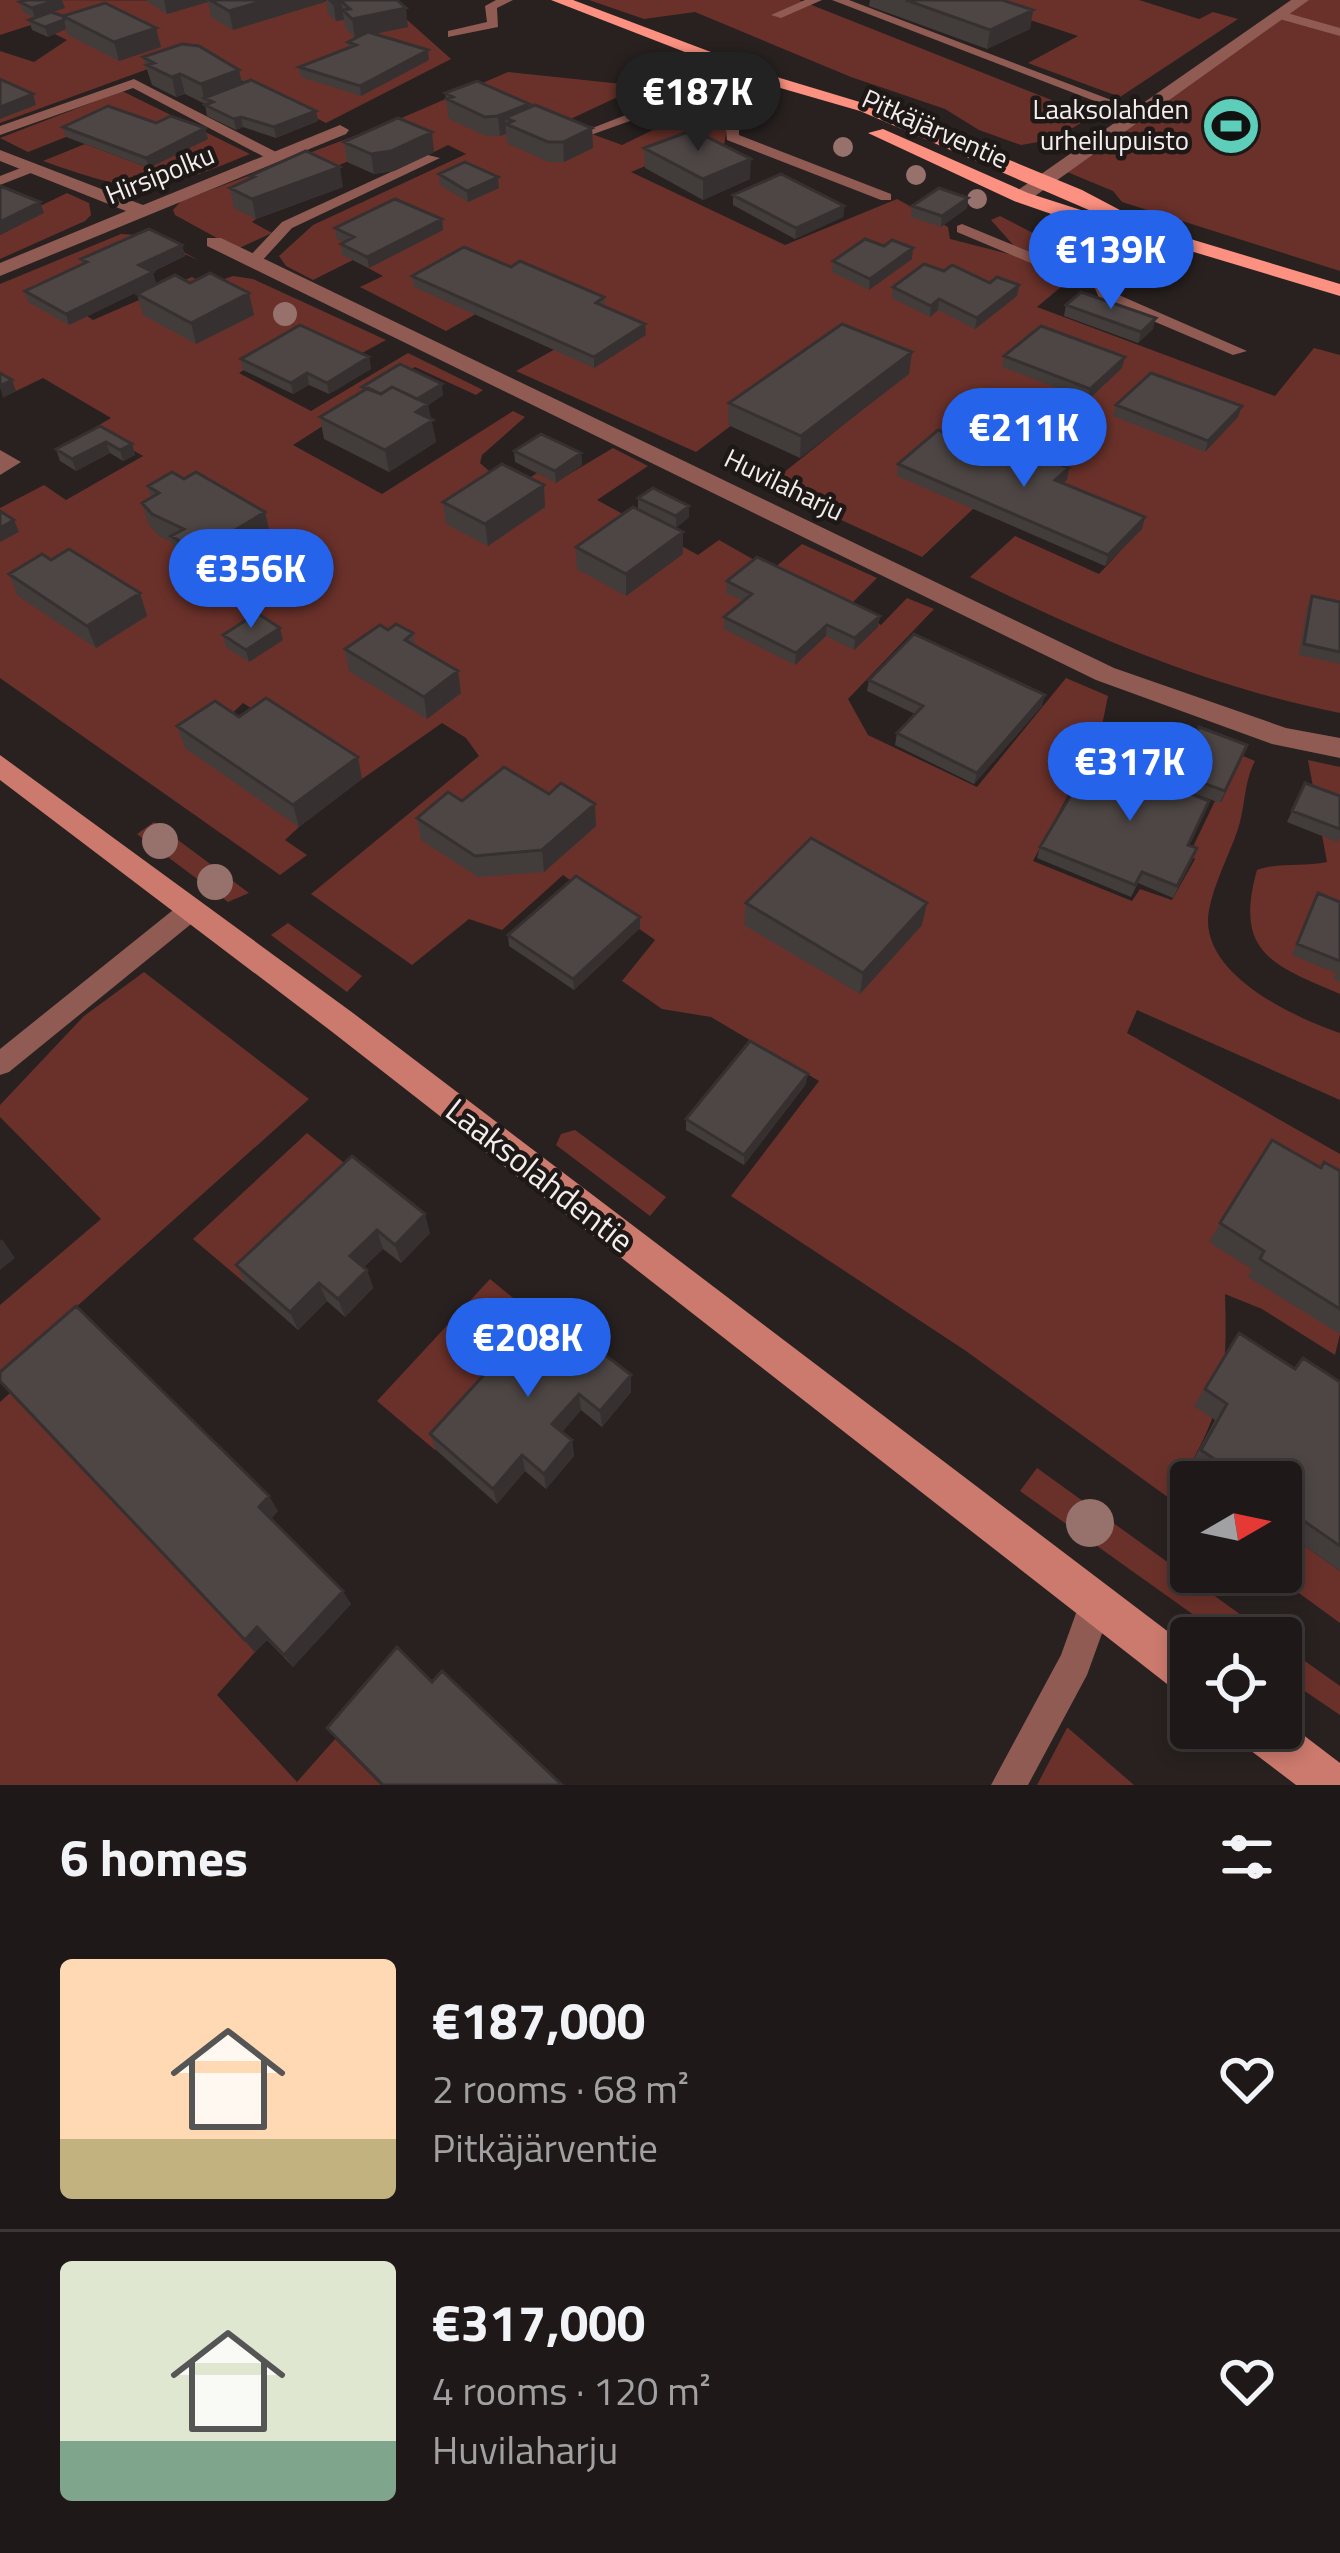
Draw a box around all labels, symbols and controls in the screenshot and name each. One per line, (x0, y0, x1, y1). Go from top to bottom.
pin: €187K (614, 52, 782, 154)
text: €187K (643, 61, 753, 120)
street label: Pitkäjärventie (856, 77, 1015, 178)
place label: Laaksolahden urheilupuisto (1033, 88, 1189, 160)
sports icon: Laaksolahden urheilupuisto (1200, 95, 1262, 157)
street label: Hirsipolku (99, 133, 220, 214)
pin: €139K (1027, 210, 1195, 312)
text: €139K (1056, 219, 1166, 278)
pin: €211K (940, 388, 1108, 490)
text: €211K (969, 397, 1079, 456)
street label: Huvilaharju (718, 437, 852, 530)
pin: €356K (167, 529, 335, 631)
text: €356K (196, 538, 306, 597)
pin: €317K (1046, 722, 1214, 824)
text: €317K (1075, 731, 1185, 790)
street label: Laaksolahdentie (435, 1086, 645, 1264)
pin: €208K (444, 1298, 612, 1400)
text: €208K (473, 1307, 583, 1366)
north arrow (1170, 1461, 1302, 1593)
map controls (1170, 1461, 1302, 1749)
button: locate (1170, 1617, 1302, 1749)
text: 6 homes (60, 1818, 248, 1896)
icon: filters (1214, 1824, 1280, 1890)
text: €187,000 (432, 1981, 645, 2059)
icon: home (156, 2007, 300, 2151)
icon: heart (1214, 2046, 1280, 2112)
text: 2 rooms · 68 m² (432, 2059, 689, 2118)
text: Pitkäjärventie (432, 2118, 658, 2177)
text: €317,000 (432, 2283, 645, 2361)
icon: home (156, 2309, 300, 2453)
icon: heart (1214, 2348, 1280, 2414)
text: 4 rooms · 120 m² (432, 2361, 711, 2420)
text: Huvilaharju (432, 2420, 618, 2479)

